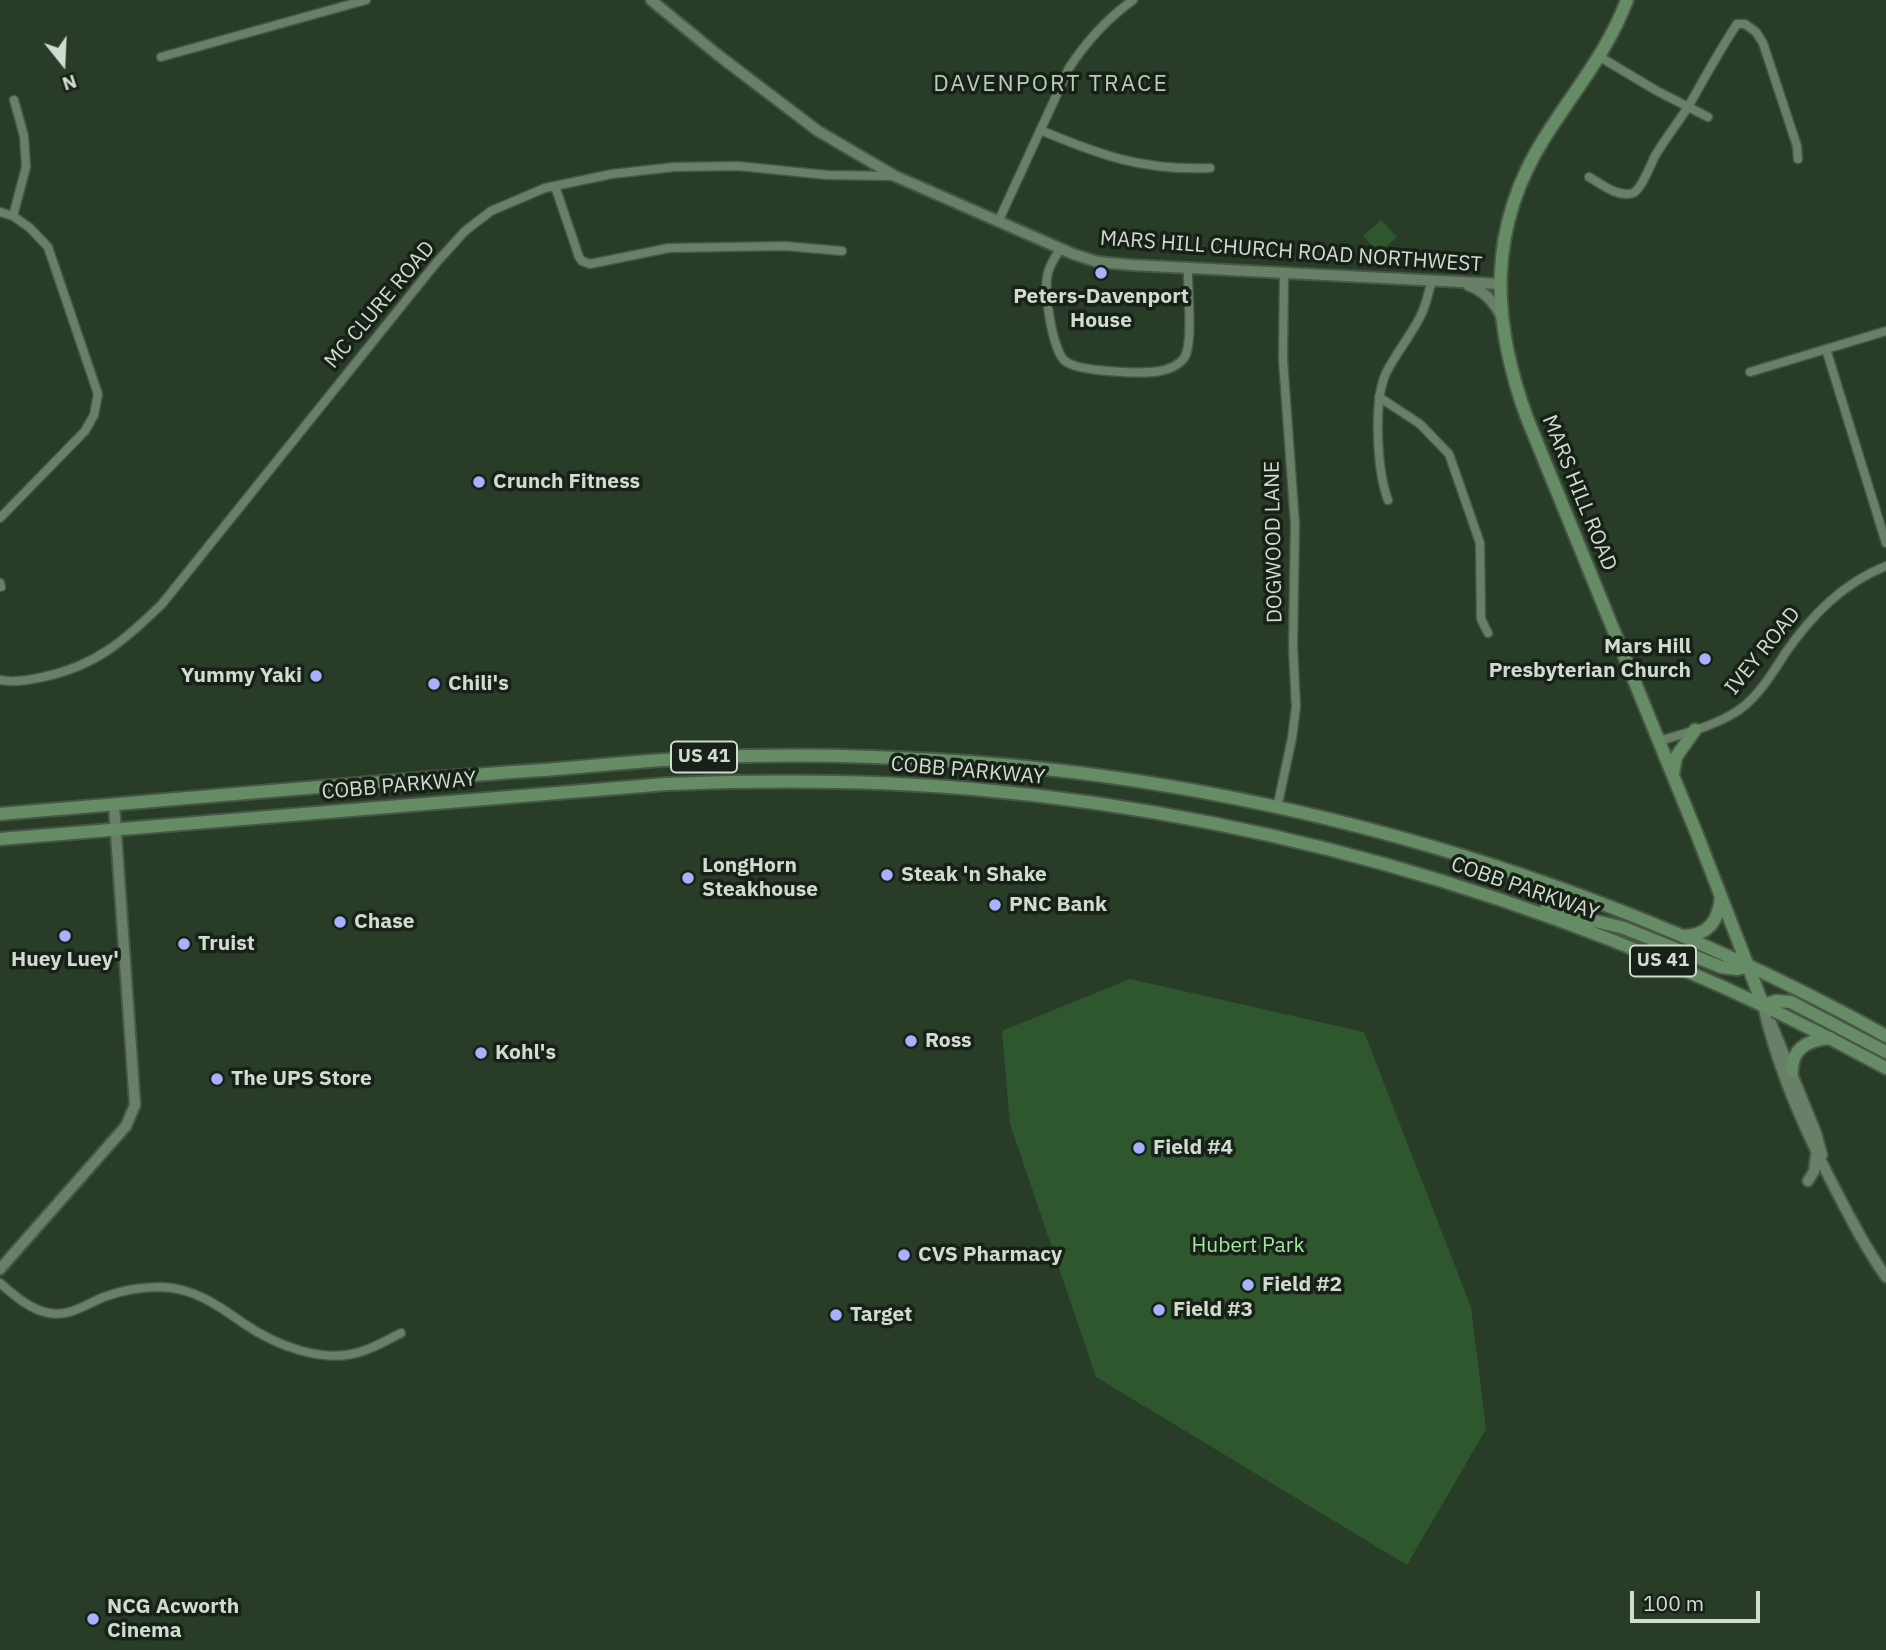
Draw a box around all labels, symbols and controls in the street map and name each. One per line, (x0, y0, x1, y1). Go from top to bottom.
north arrow (28, 28, 98, 98)
text: N (59, 69, 80, 97)
district label: DAVENPORT TRACE (935, 70, 1167, 98)
street label: MARS HILL CHURCH ROAD NORTHWEST (1099, 226, 1483, 278)
street label: MC CLURE ROAD (319, 236, 441, 374)
marker: Peters-Davenport House (1093, 265, 1109, 281)
place label: Peters-Davenport House (1013, 284, 1189, 334)
street label: MARS HILL ROAD (1536, 411, 1622, 575)
street label: DOGWOOD LANE (1260, 461, 1288, 623)
place label: Crunch Fitness (493, 469, 640, 495)
marker: Crunch Fitness (471, 474, 487, 490)
street label: IVEY ROAD (1720, 602, 1806, 700)
place label: Mars Hill Presbyterian Church (1489, 634, 1691, 684)
marker: Mars Hill Presbyterian Church (1697, 651, 1713, 667)
place label: Yummy Yaki (181, 663, 302, 689)
marker: Yummy Yaki (308, 668, 324, 684)
place label: Chili's (448, 671, 509, 697)
marker: Chili's (426, 676, 442, 692)
road number: US 41 (671, 742, 737, 772)
street label: COBB PARKWAY (890, 752, 1046, 790)
street label: COBB PARKWAY (321, 767, 477, 805)
street label: COBB PARKWAY (1448, 852, 1602, 926)
place label: LongHorn Steakhouse (702, 853, 818, 903)
place label: Steak 'n Shake (901, 862, 1047, 888)
marker: Steak 'n Shake (879, 867, 895, 883)
marker: LongHorn Steakhouse (680, 870, 696, 886)
place label: PNC Bank (1009, 892, 1107, 918)
marker: PNC Bank (987, 897, 1003, 913)
place label: Chase (354, 909, 415, 935)
marker: Chase (332, 914, 348, 930)
marker: Huey Luey' (57, 928, 73, 944)
place label: Truist (198, 931, 255, 957)
marker: Truist (176, 936, 192, 952)
road number: US 41 (1630, 945, 1696, 976)
place label: Huey Luey' (11, 947, 119, 973)
place label: Ross (925, 1028, 972, 1054)
marker: Ross (903, 1033, 919, 1049)
place label: Kohl's (495, 1040, 556, 1066)
marker: Kohl's (473, 1045, 489, 1061)
place label: The UPS Store (231, 1066, 372, 1092)
marker: The UPS Store (209, 1071, 225, 1087)
place label: Field #4 (1153, 1135, 1233, 1161)
marker: Field #4 (1131, 1140, 1147, 1156)
park label: Hubert Park (1191, 1233, 1305, 1259)
place label: CVS Pharmacy (918, 1242, 1062, 1268)
marker: CVS Pharmacy (896, 1247, 912, 1263)
place label: Field #2 (1262, 1272, 1342, 1298)
marker: Field #2 (1240, 1277, 1256, 1293)
place label: Field #3 (1173, 1297, 1253, 1323)
place label: Target (850, 1302, 912, 1328)
marker: Field #3 (1151, 1302, 1167, 1318)
marker: Target (828, 1307, 844, 1323)
scale bar (1634, 1576, 1764, 1620)
text: 100 m (1643, 1589, 1704, 1617)
place label: NCG Acworth Cinema (107, 1594, 239, 1644)
marker: NCG Acworth Cinema (85, 1611, 101, 1627)

